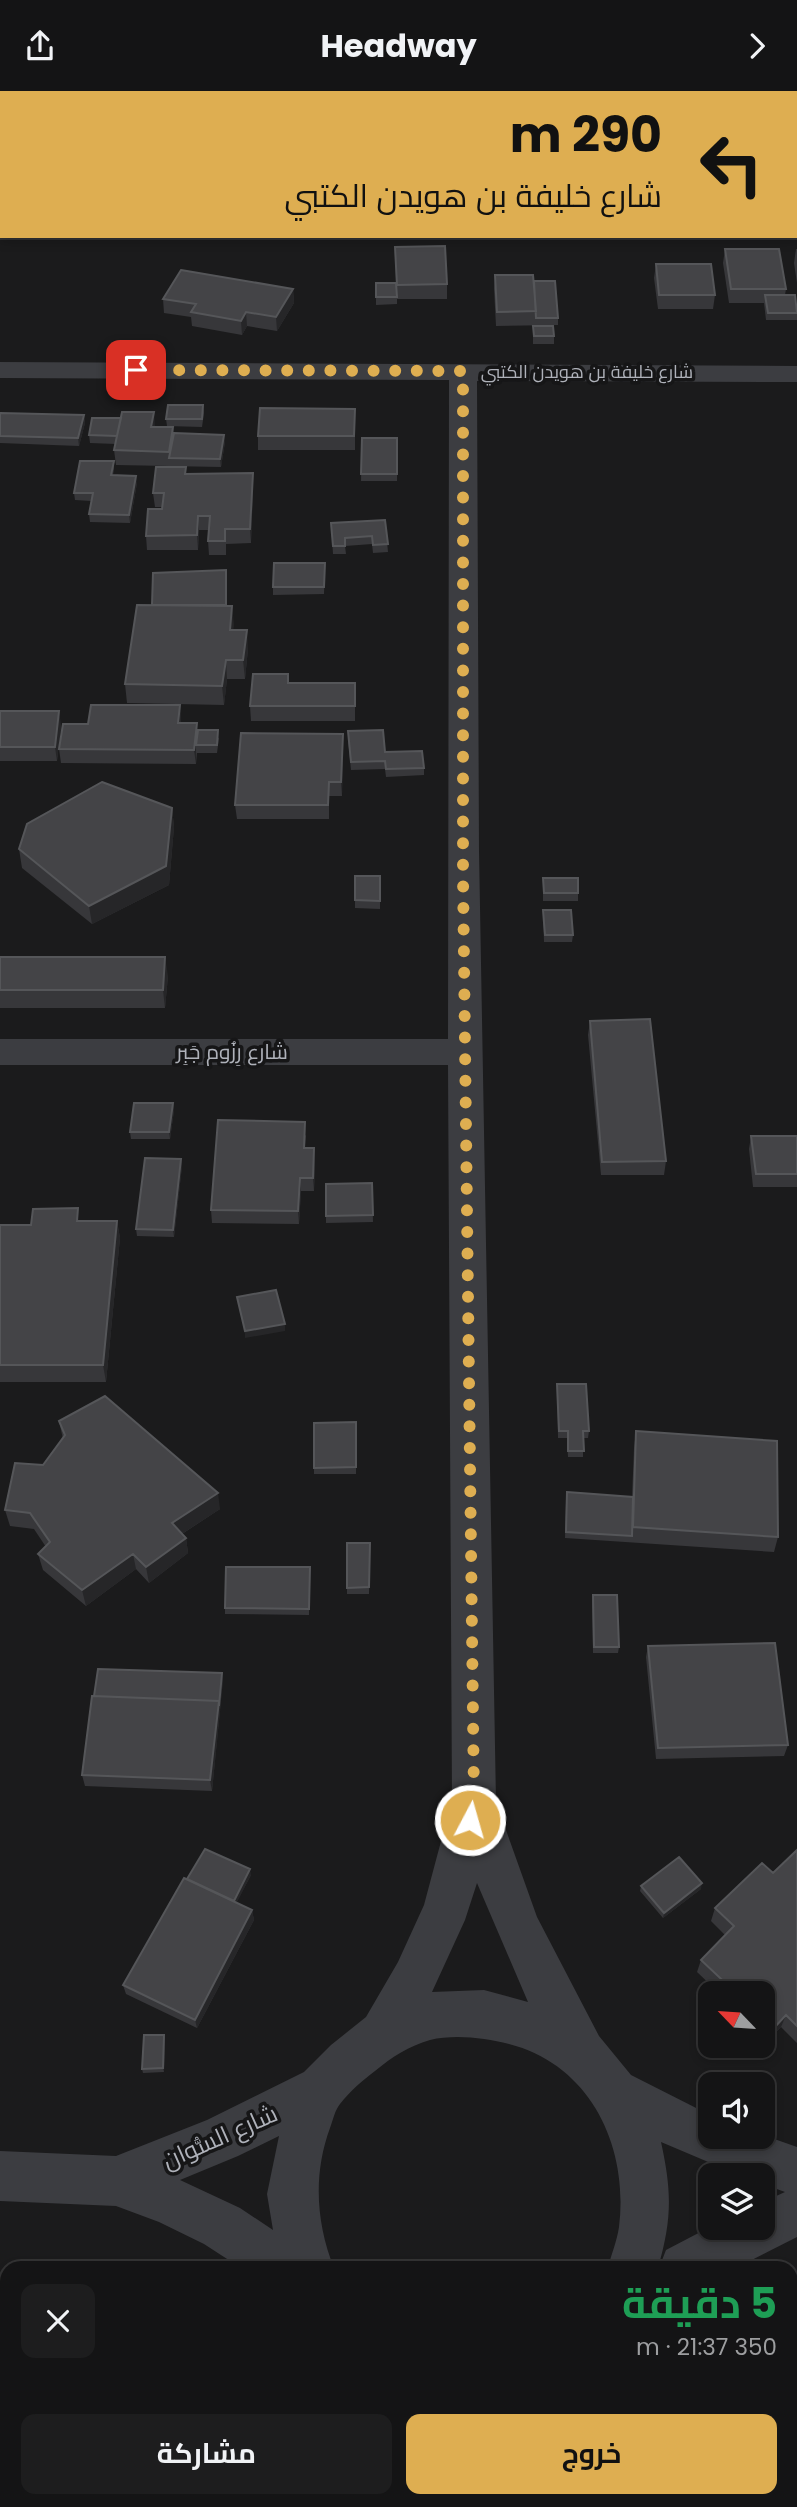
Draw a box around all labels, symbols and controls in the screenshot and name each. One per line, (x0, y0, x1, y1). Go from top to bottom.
text: Headway (320, 23, 477, 68)
icon: share (21, 27, 59, 65)
icon: forward (738, 27, 776, 65)
text: 290 m (510, 101, 662, 169)
icon: left (686, 119, 777, 210)
text: شارع خليفة بن هويدن الكتبي (285, 173, 662, 218)
pin (106, 340, 166, 400)
icon: arrive (117, 351, 155, 389)
street label: شارع خليفة بن هويدن الكتبي (481, 359, 693, 386)
street label: شارع رِزُوم جَبِر (175, 1037, 288, 1066)
position arrow (433, 1783, 507, 1857)
north arrow (698, 1981, 775, 2058)
map controls (698, 1981, 775, 2240)
button: sound (698, 2072, 775, 2149)
street label: شارع السُّوان (157, 2096, 283, 2177)
button: layers (698, 2163, 775, 2240)
text: 5 دقيقة (622, 2274, 777, 2333)
button: close (21, 2284, 95, 2358)
text: 350 m · 21:37 (636, 2331, 777, 2363)
button: مشاركة (21, 2414, 392, 2494)
button: خروج (406, 2414, 777, 2494)

